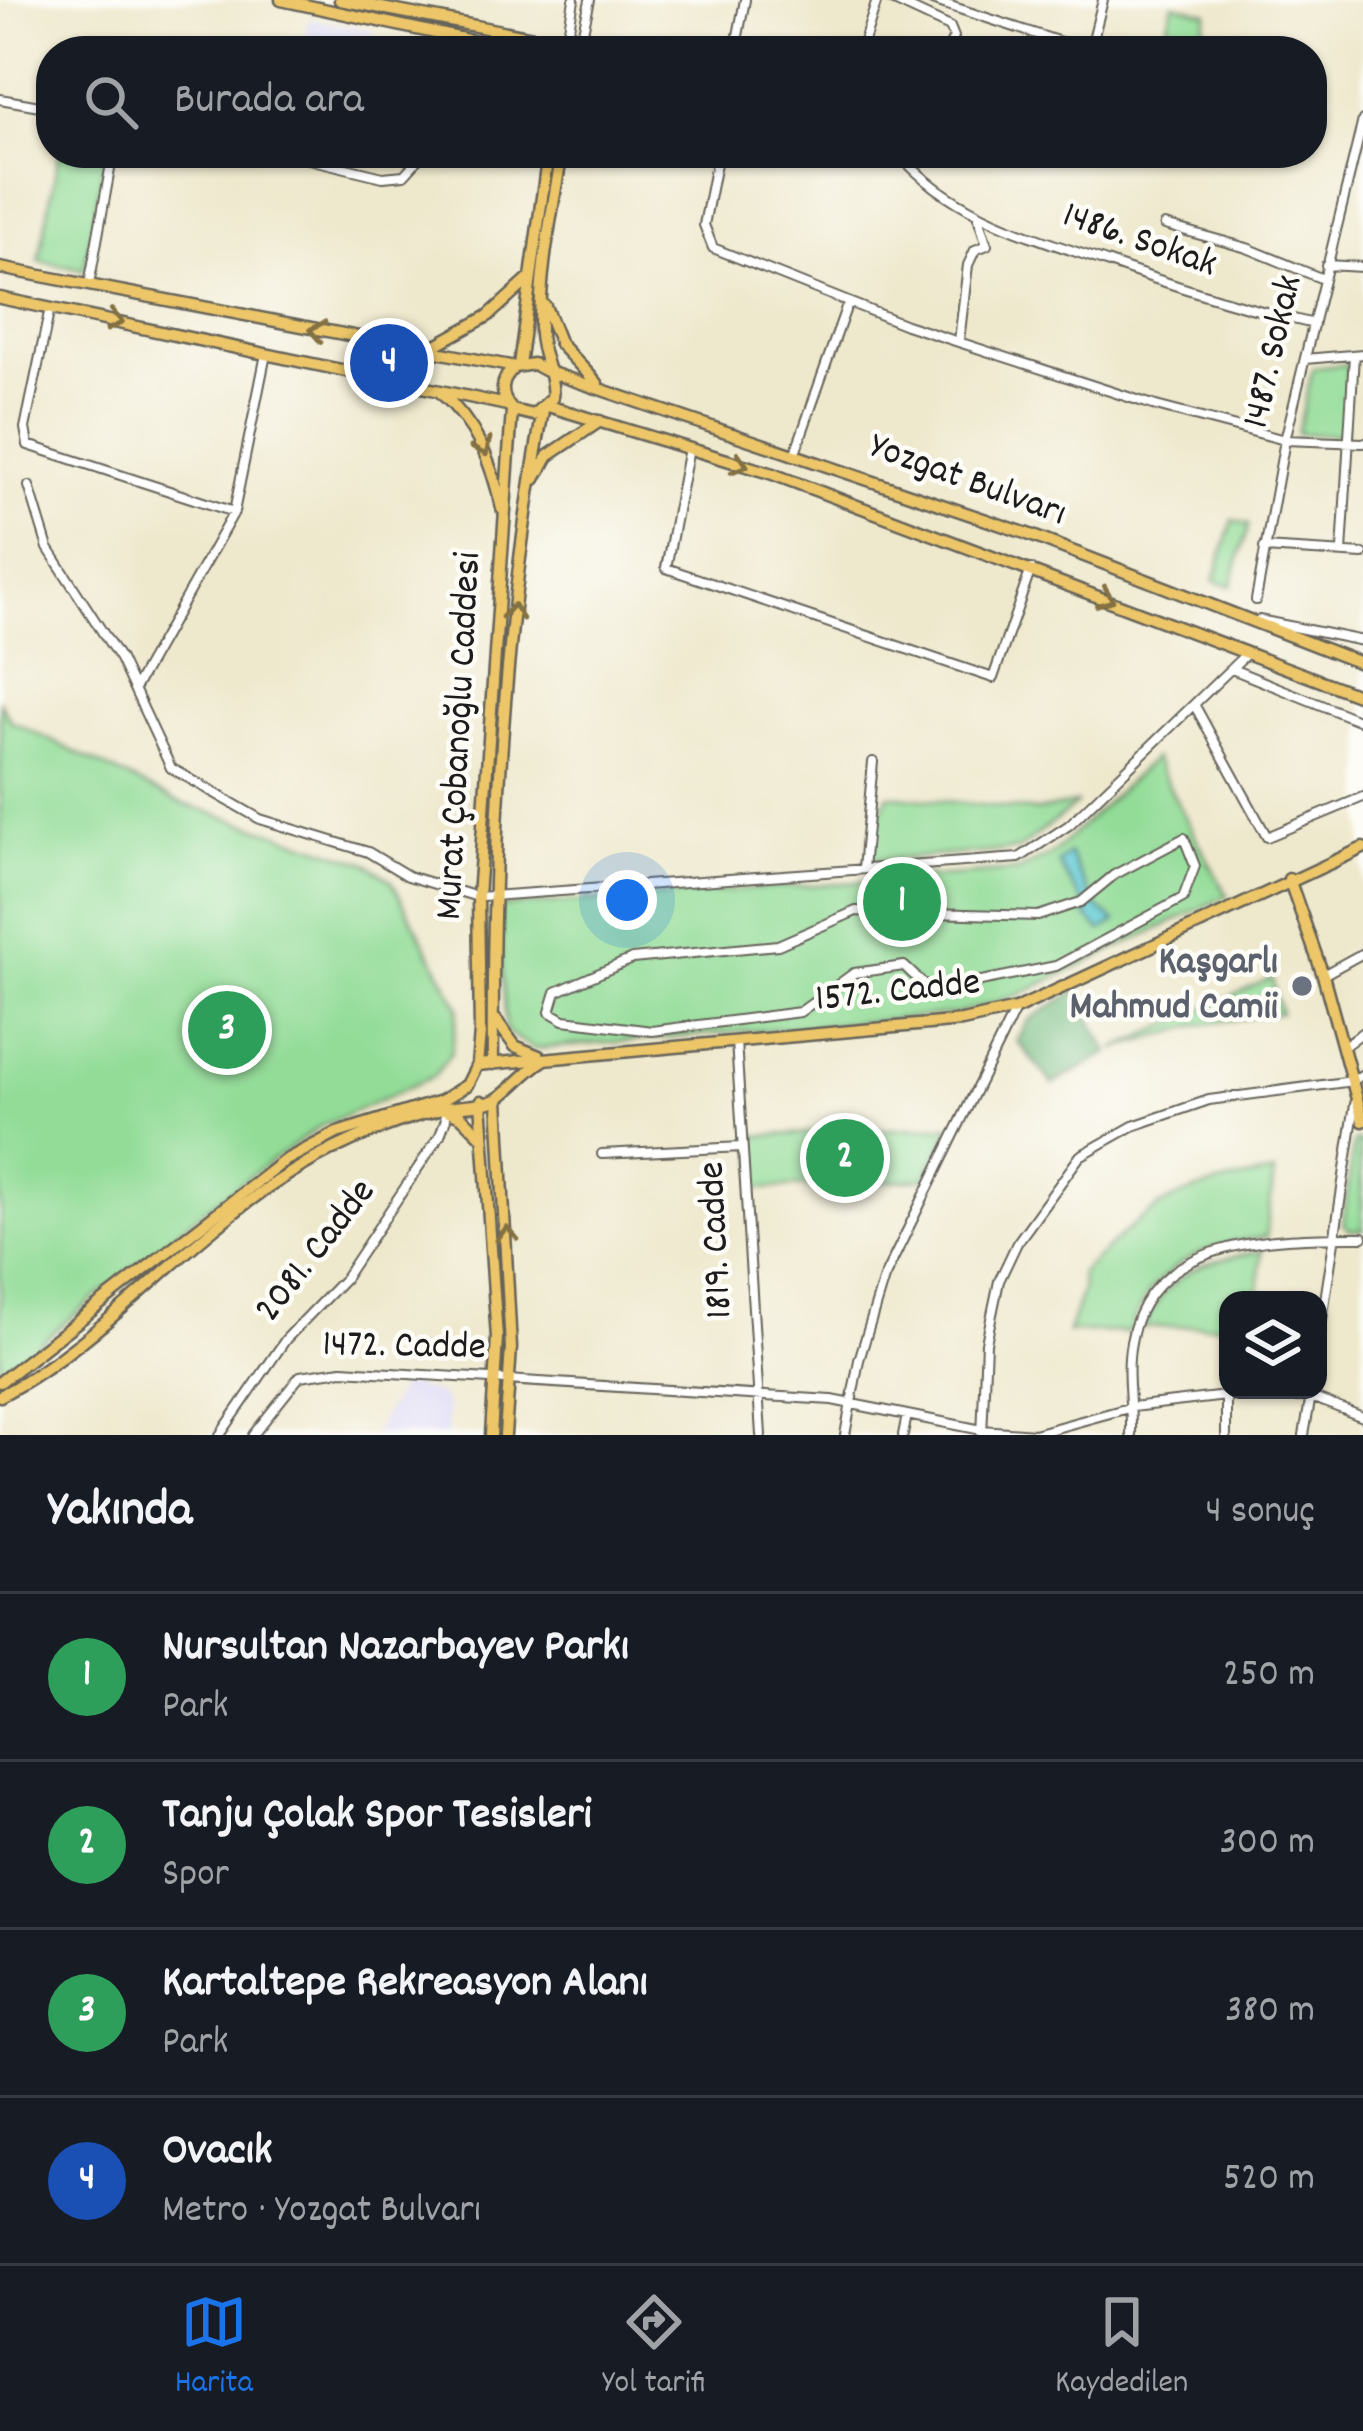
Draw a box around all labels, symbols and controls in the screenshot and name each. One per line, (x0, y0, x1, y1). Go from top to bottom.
search box (36, 36, 1327, 168)
icon: search (78, 69, 144, 135)
text: Burada ara (174, 70, 364, 134)
street label: 1486. Sokak (1055, 190, 1223, 294)
street label: 1487. Sokak (1231, 270, 1319, 434)
one-way arrow (104, 308, 124, 333)
pin: 4 (350, 318, 428, 408)
one-way arrow (308, 319, 328, 345)
street label: Yozgat Bulvarı (861, 421, 1073, 543)
one-way arrow (469, 436, 492, 458)
one-way arrow (729, 449, 750, 474)
street label: Murat Çobanoğlu Caddesi (424, 550, 498, 922)
one-way arrow (1095, 584, 1116, 608)
one-way arrow (500, 602, 525, 621)
pin: 1 (863, 857, 941, 947)
your location (597, 870, 657, 930)
place label: Kaşgarlı Mahmud Camii (1070, 937, 1278, 1037)
street label: 1572. Cadde (813, 957, 983, 1029)
marker: Kaşgarlı Mahmud Camii (1289, 973, 1315, 999)
pin: 3 (188, 985, 266, 1075)
pin: 2 (806, 1113, 884, 1203)
street label: 1819. Cadde (686, 1160, 750, 1320)
street label: 2081. Cadde (243, 1168, 391, 1336)
one-way arrow (494, 1224, 520, 1243)
map controls (1219, 1291, 1327, 1399)
button: layers (1219, 1291, 1327, 1399)
street label: 1472. Cadde (322, 1319, 486, 1377)
text: Yakında (48, 1477, 192, 1549)
text: 4 sonuç (1206, 1486, 1315, 1541)
text: Nursultan Nazarbayev Parkı (162, 1617, 629, 1681)
text: 1 (83, 1649, 91, 1704)
text: 250 m (1223, 1649, 1315, 1704)
text: Park (162, 1681, 228, 1736)
text: Tanju Çolak Spor Tesisleri (162, 1785, 592, 1849)
text: 2 (78, 1817, 96, 1872)
text: 300 m (1219, 1817, 1315, 1872)
text: Spor (162, 1849, 229, 1904)
text: Kartaltepe Rekreasyon Alanı (162, 1953, 648, 2017)
text: 3 (78, 1985, 96, 2040)
text: 380 m (1225, 1985, 1315, 2040)
text: Park (162, 2017, 228, 2072)
text: Ovacık (162, 2121, 273, 2185)
text: 4 (79, 2153, 95, 2208)
text: 520 m (1223, 2153, 1315, 2208)
text: Metro · Yozgat Bulvarı (162, 2185, 481, 2240)
tab: Harita (175, 2289, 253, 2408)
tab: Yol tarifi (602, 2289, 706, 2408)
tab: Kaydedilen (1055, 2289, 1188, 2408)

